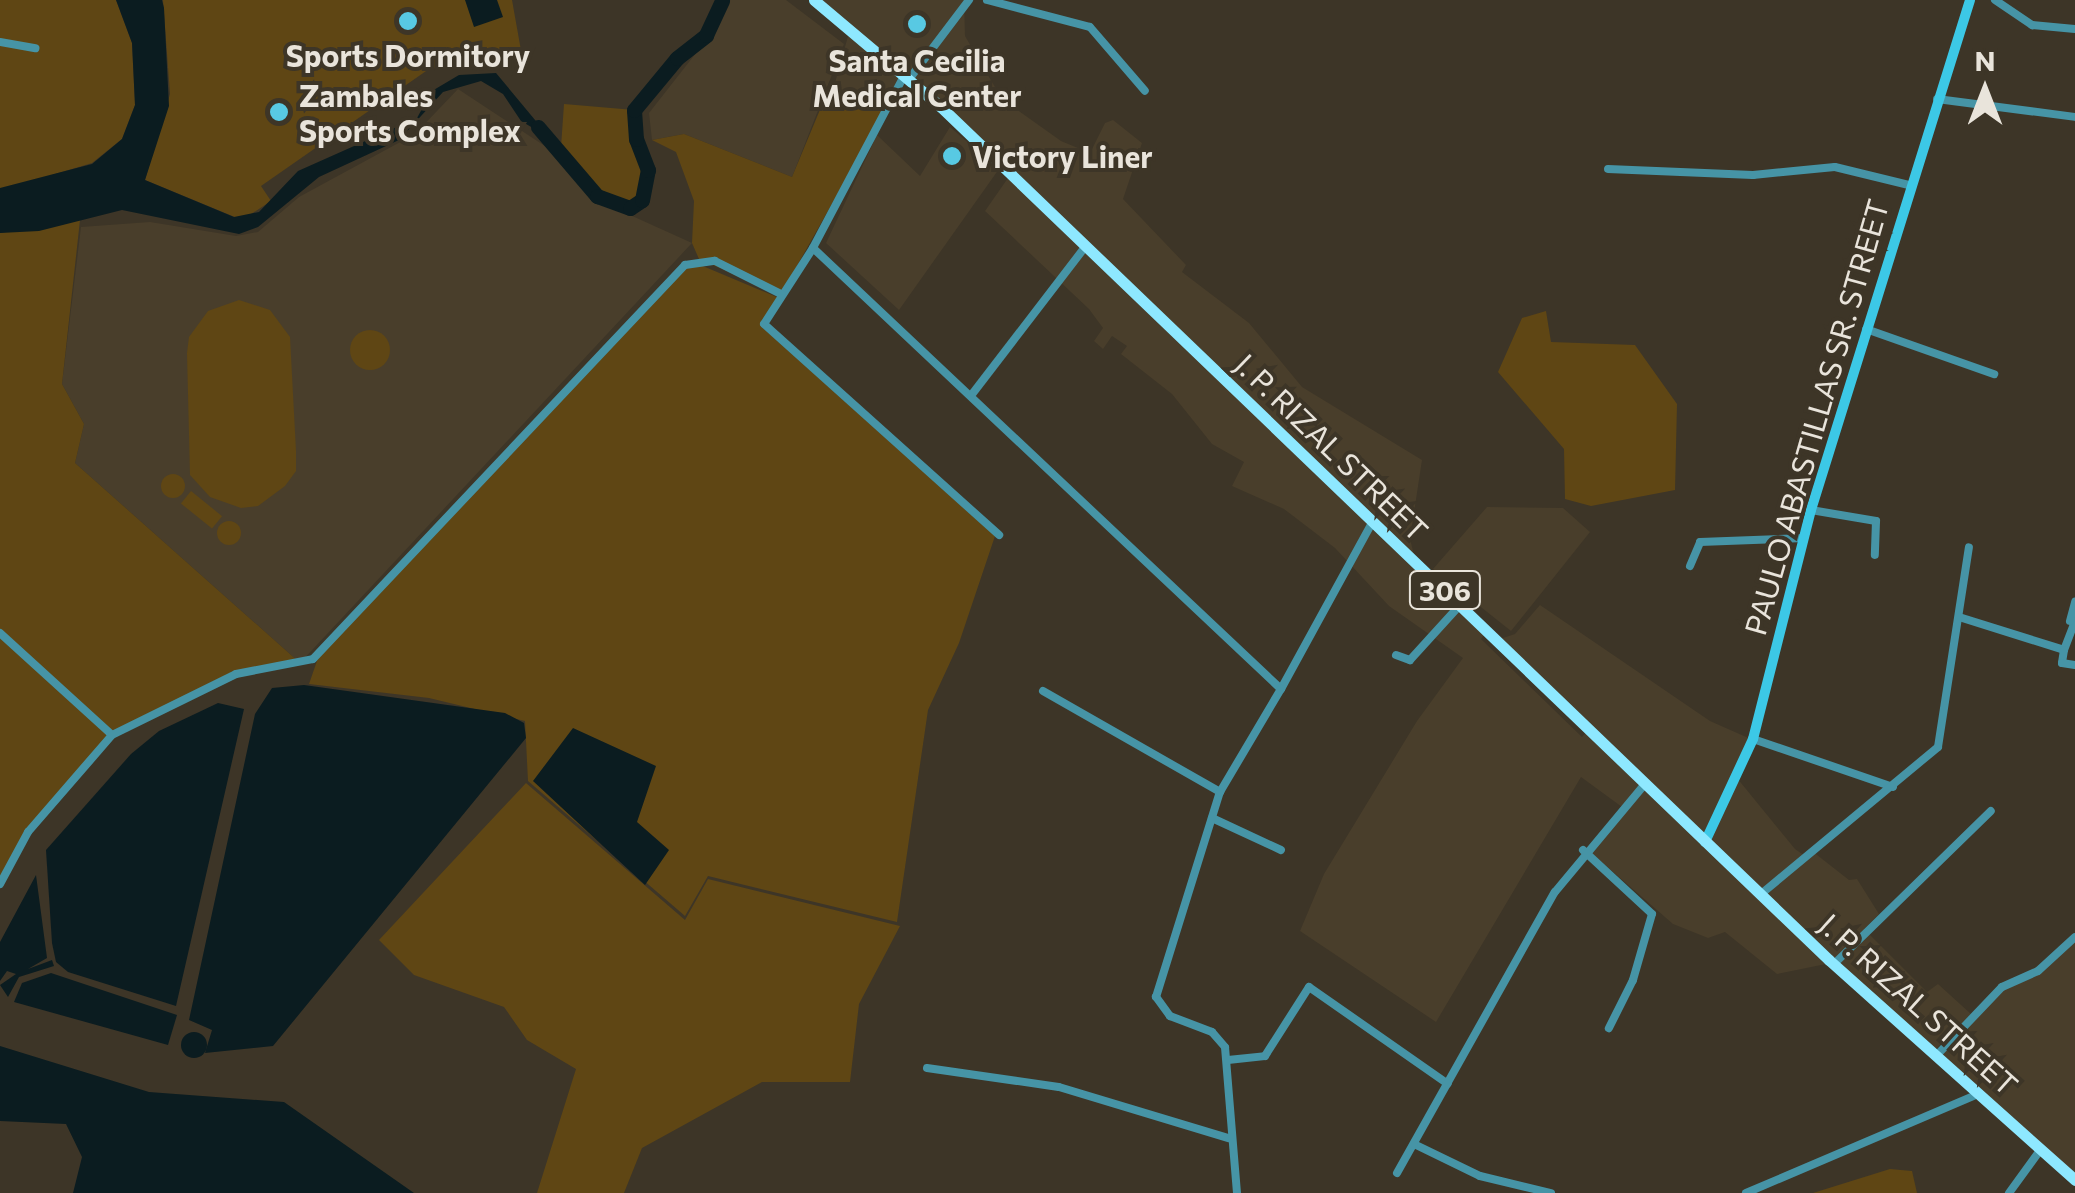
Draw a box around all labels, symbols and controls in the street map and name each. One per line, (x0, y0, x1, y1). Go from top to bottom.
marker: Sports Dormitory (397, 10, 419, 32)
marker: Santa Cecilia Medical Center (904, 11, 930, 37)
place label: Sports Dormitory (286, 37, 530, 73)
north arrow (1935, 40, 2035, 140)
place label: Santa Cecilia Medical Center (812, 42, 1022, 112)
text: N (1975, 43, 1996, 77)
place label: Zambales Sports Complex (299, 77, 521, 148)
marker: Zambales Sports Complex (268, 101, 290, 123)
place label: Victory Liner (972, 138, 1153, 174)
marker: Victory Liner (941, 145, 963, 167)
street label: PAULO ABASTILLAS SR. STREET (1736, 195, 1896, 639)
street label: J. P. RIZAL STREET (1228, 346, 1436, 548)
road number: 306 (1408, 567, 1482, 613)
street label: J. P. RIZAL STREET (1813, 906, 2025, 1102)

